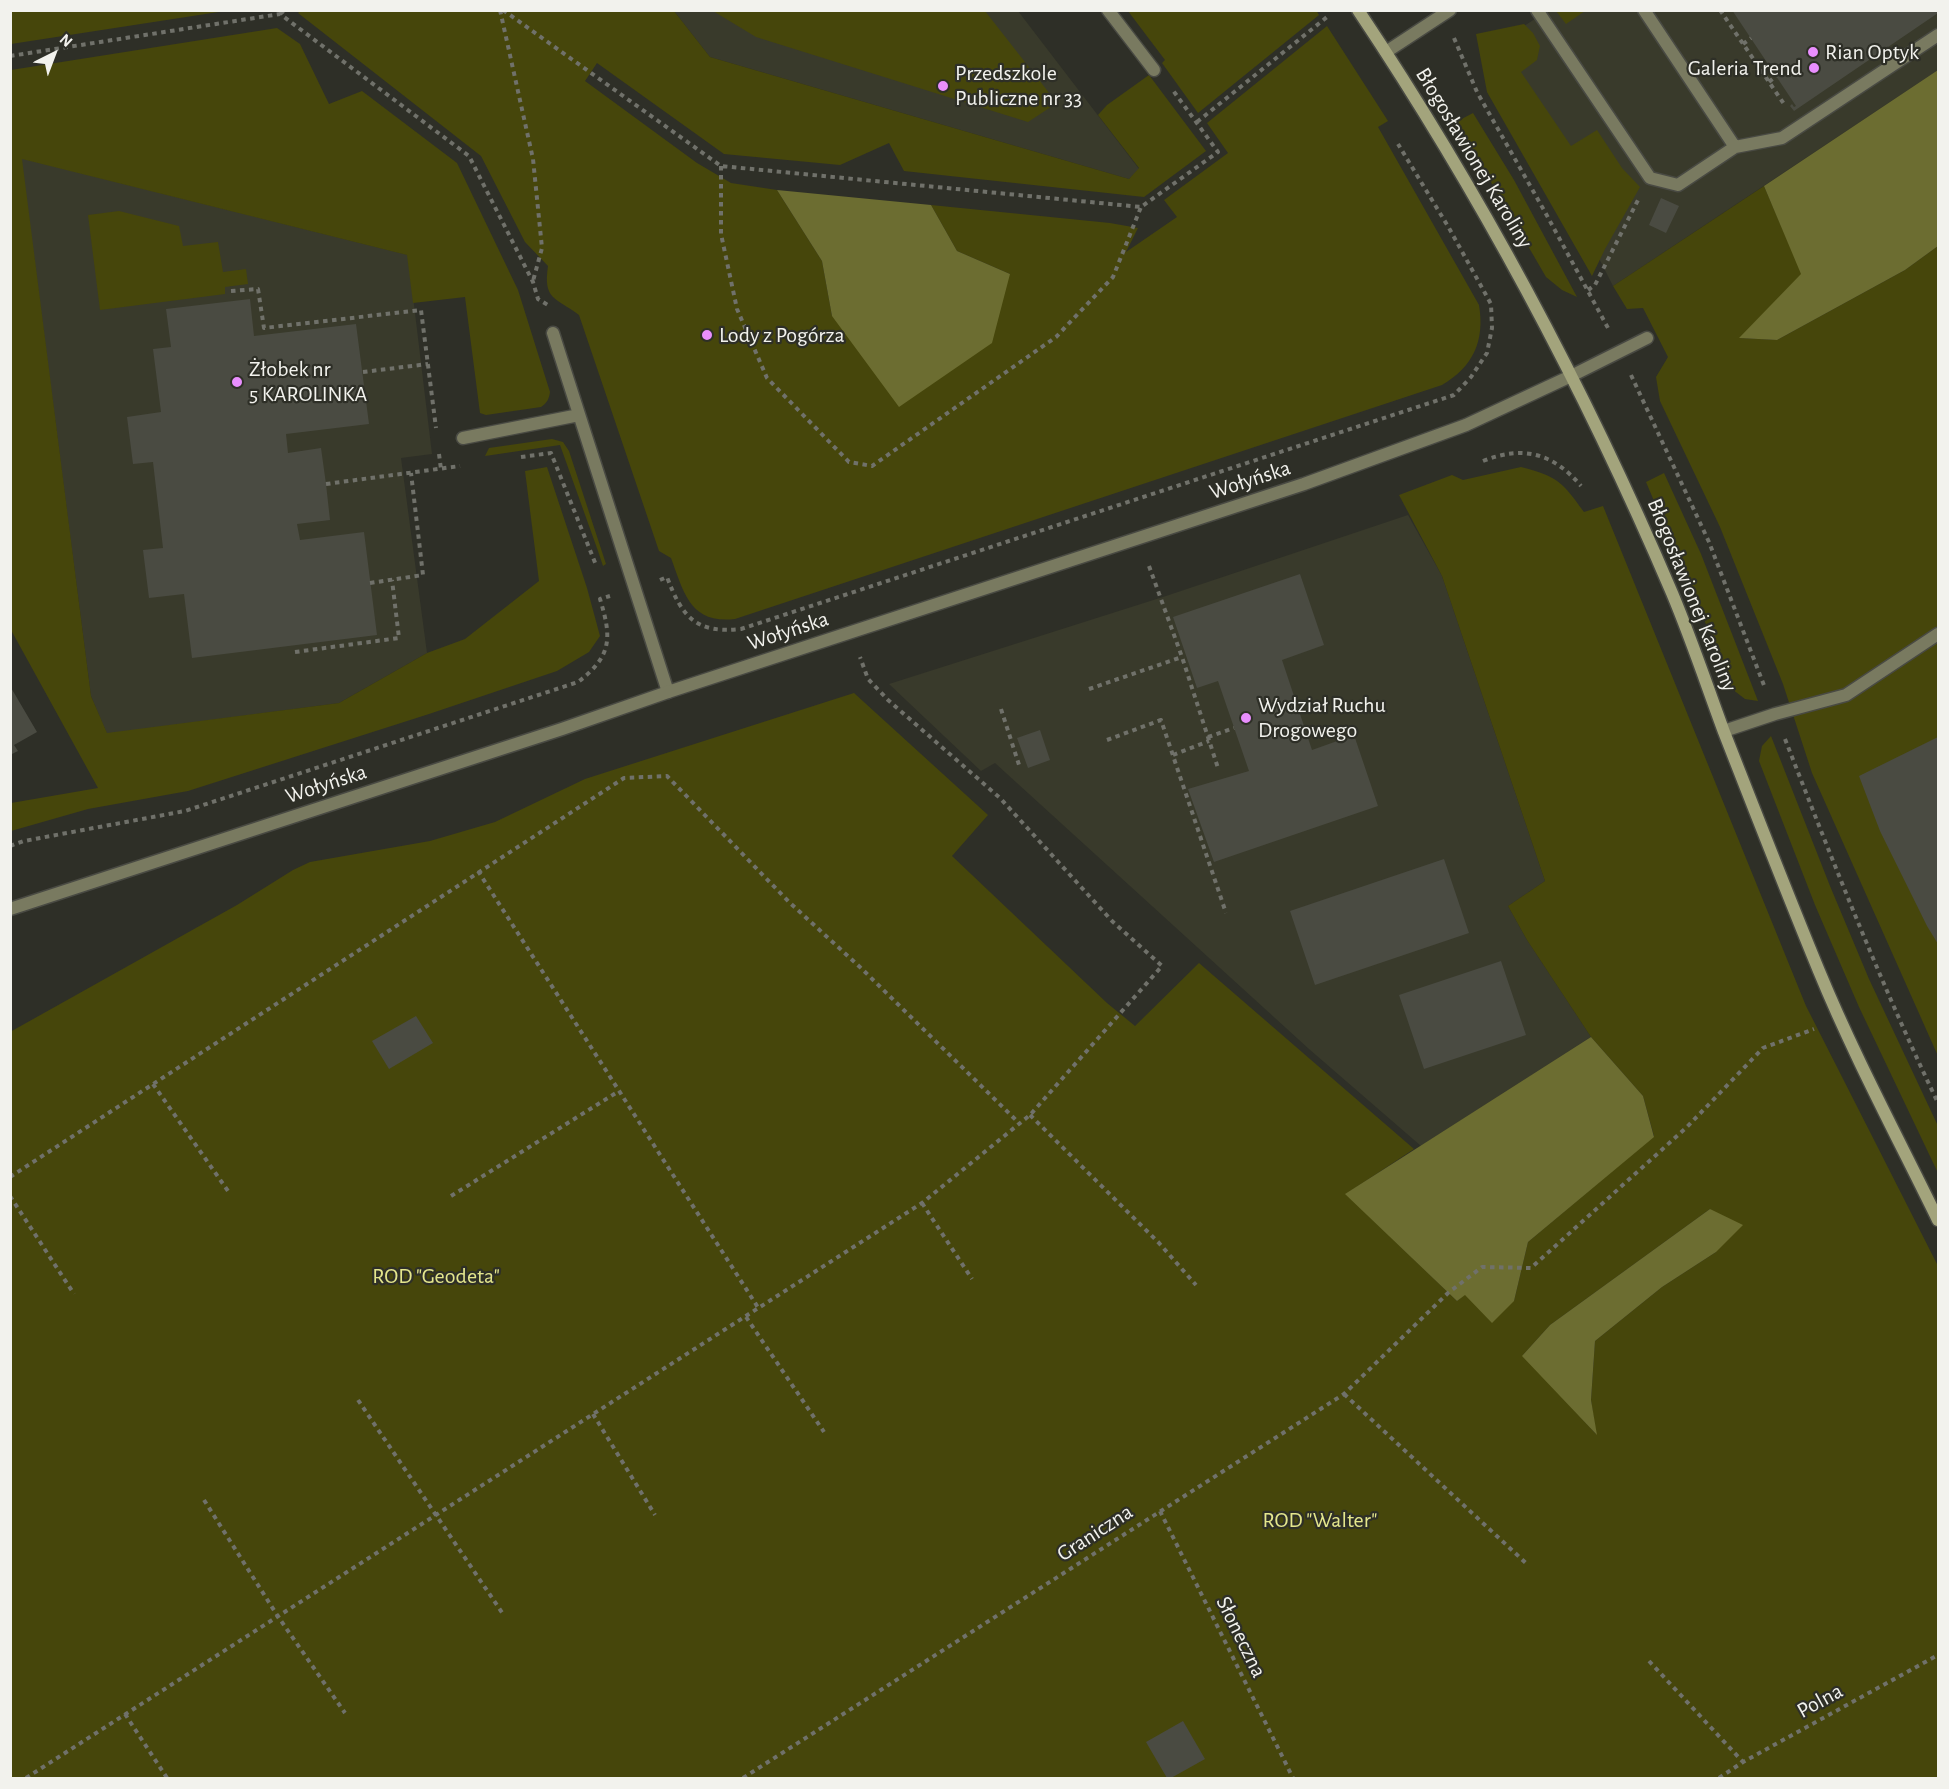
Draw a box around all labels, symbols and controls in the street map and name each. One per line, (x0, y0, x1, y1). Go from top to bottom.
north arrow (24, 24, 84, 84)
text: N (57, 31, 76, 50)
place label: Rian Optyk (1825, 39, 1919, 65)
marker: Rian Optyk (1806, 45, 1820, 59)
place label: Galeria Trend (1688, 55, 1802, 81)
place label: Przedszkole Publiczne nr 33 (955, 60, 1082, 112)
marker: Galeria Trend (1807, 61, 1821, 75)
street label: Błogosławionej Karoliny (1410, 63, 1538, 253)
marker: Przedszkole Publiczne nr 33 (936, 79, 950, 93)
place label: Lody z Pogórza (719, 322, 845, 348)
marker: Lody z Pogórza (700, 328, 714, 342)
place label: Żłobek nr 5 KAROLINKA (249, 356, 367, 408)
marker: Żłobek nr 5 KAROLINKA (230, 375, 244, 389)
street label: Wołyńska (1206, 454, 1294, 506)
street label: Błogosławionej Karoliny (1641, 495, 1743, 695)
street label: Wołyńska (744, 605, 832, 657)
place label: Wydział Ruchu Drogowego (1258, 692, 1386, 744)
marker: Wydział Ruchu Drogowego (1239, 711, 1253, 725)
street label: Wołyńska (282, 758, 370, 810)
park label: ROD "Geodeta" (372, 1263, 500, 1289)
street label: Graniczna (1052, 1499, 1138, 1567)
park label: ROD "Walter" (1263, 1507, 1377, 1533)
street label: Słoneczna (1210, 1592, 1272, 1682)
street label: Polna (1792, 1678, 1848, 1724)

